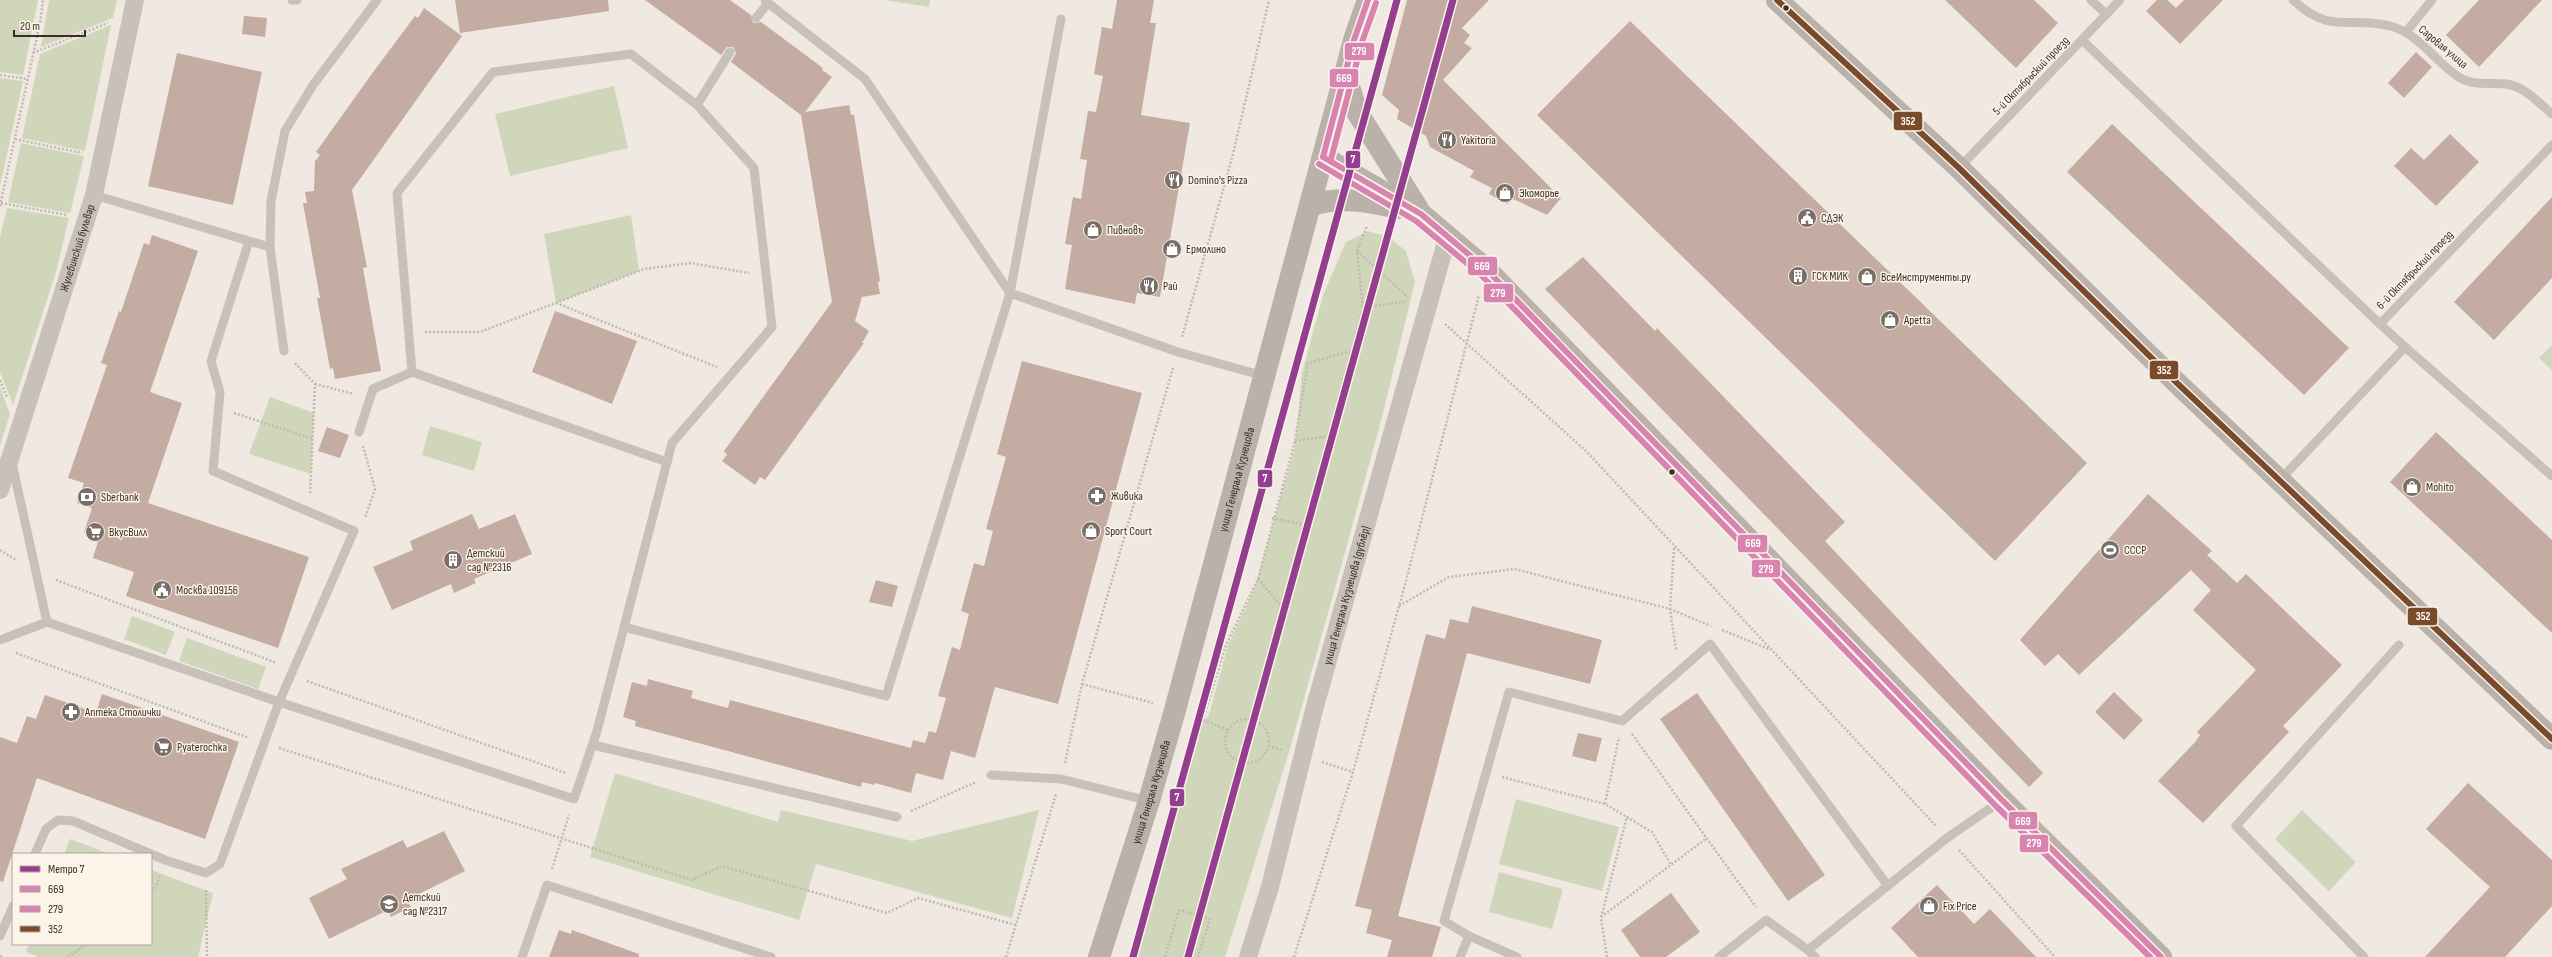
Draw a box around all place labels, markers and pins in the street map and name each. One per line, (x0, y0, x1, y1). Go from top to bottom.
unlabelled marker (1781, 3, 1791, 13)
restaurant icon: Yakitoria (1436, 129, 1458, 151)
place label: Yakitoria (1461, 133, 1496, 148)
restaurant icon: Domino's Pizza (1163, 169, 1185, 191)
place label: Domino's Pizza (1188, 173, 1248, 188)
shop icon: Экоморье (1494, 182, 1516, 204)
place label: Экоморье (1519, 186, 1559, 201)
public building icon: СДЭК (1796, 207, 1818, 229)
place label: СДЭК (1821, 211, 1844, 226)
shop icon: Пивновъ (1082, 219, 1104, 241)
place label: Пивновъ (1107, 223, 1143, 238)
shop icon: Ермолино (1161, 238, 1183, 260)
place label: Ермолино (1186, 242, 1226, 257)
building icon: ГСК МИК (1787, 265, 1809, 287)
shop icon: ВсеИнструменты.ру (1856, 266, 1878, 288)
place label: ГСК МИК (1812, 269, 1848, 284)
place label: ВсеИнструменты.ру (1881, 270, 1971, 285)
restaurant icon: Рай (1138, 275, 1160, 297)
place label: Рай (1163, 279, 1178, 294)
shop icon: Apetta (1879, 309, 1901, 331)
place label: Apetta (1903, 313, 1931, 328)
unlabelled marker (1667, 467, 1677, 477)
shop icon: Mohito (2401, 476, 2423, 498)
place label: Mohito (2426, 480, 2454, 495)
pharmacy icon: Живика (1086, 485, 1108, 507)
bank icon: Sberbank (76, 486, 98, 508)
place label: Живика (1111, 489, 1143, 504)
place label: Sberbank (101, 490, 139, 505)
shop icon: Sport Court (1080, 520, 1102, 542)
supermarket icon: ВкусВилл (84, 521, 106, 543)
place label: Sport Court (1105, 524, 1153, 539)
place label: ВкусВилл (109, 525, 148, 540)
sports icon: СССР (2099, 539, 2121, 561)
place label: СССР (2124, 543, 2146, 558)
place label: Детский сад №2316 (467, 546, 512, 575)
building icon: Детский сад №2316 (442, 549, 464, 571)
public building icon: Москва 109156 (151, 579, 173, 601)
place label: Москва 109156 (176, 583, 238, 598)
pharmacy icon: Аптека Столички (60, 701, 82, 723)
place label: Аптека Столички (84, 705, 161, 720)
supermarket icon: Pyaterochka (152, 736, 174, 758)
place label: Pyaterochka (177, 740, 227, 755)
place label: Детский сад №2317 (403, 890, 447, 919)
school or university icon: Детский сад №2317 (378, 893, 400, 915)
shop icon: Fix Price (1918, 895, 1940, 917)
place label: Fix Price (1943, 899, 1977, 914)

